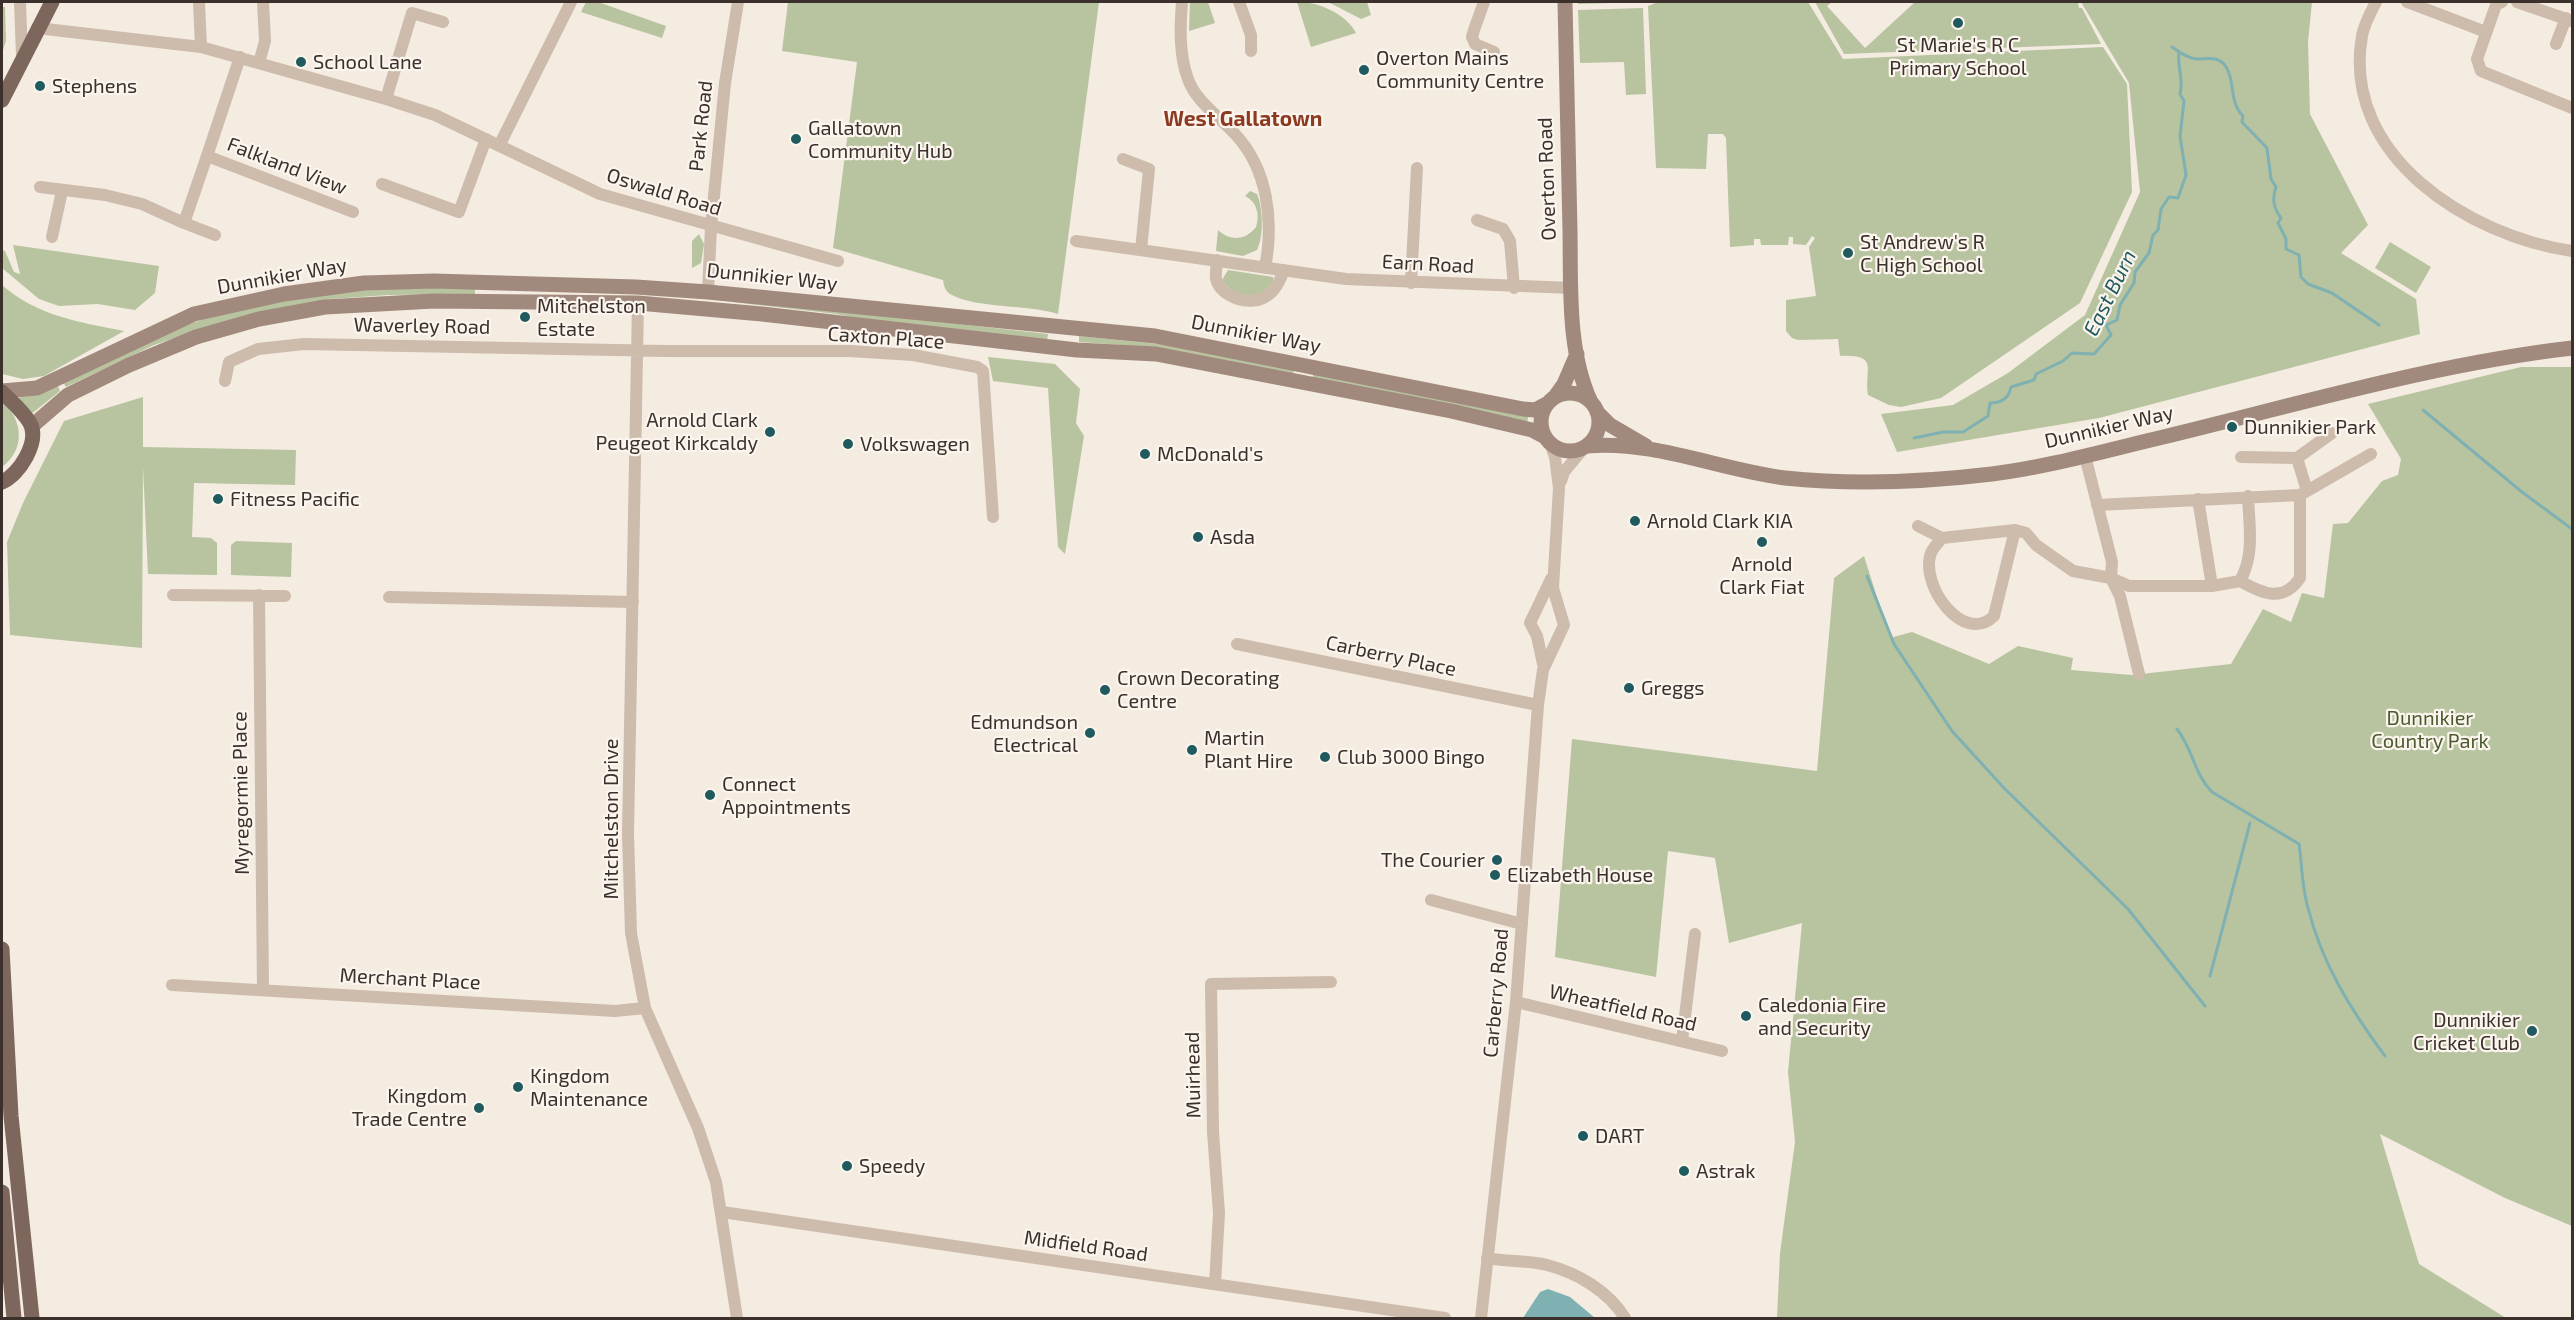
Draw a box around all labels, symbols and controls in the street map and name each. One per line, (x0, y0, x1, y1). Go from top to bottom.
marker: St Marie's R C Primary School (1951, 16, 1965, 30)
place label: St Marie's R C Primary School (1889, 33, 2027, 80)
place label: Overton Mains Community Centre (1376, 46, 1544, 93)
place label: School Lane (313, 50, 422, 74)
marker: School Lane (294, 55, 308, 69)
marker: Overton Mains Community Centre (1357, 63, 1371, 77)
place label: Stephens (52, 74, 137, 98)
marker: Stephens (33, 79, 47, 93)
street label: Park Road (684, 79, 718, 173)
district label: West Gallatown (1164, 106, 1322, 132)
place label: Gallatown Community Hub (808, 116, 953, 163)
street label: Overton Road (1533, 117, 1561, 241)
street label: Falkland View (224, 132, 350, 200)
marker: Gallatown Community Hub (789, 132, 803, 146)
street label: Oswald Road (604, 163, 724, 221)
place label: St Andrew's R C High School (1860, 230, 1985, 277)
marker: St Andrew's R C High School (1841, 246, 1855, 260)
water label: East Burn (2078, 246, 2142, 340)
street label: Earn Road (1381, 250, 1475, 278)
street label: Dunnikier Way (215, 253, 349, 299)
street label: Dunnikier Way (705, 258, 839, 296)
place label: Mitchelston Estate (537, 294, 646, 341)
marker: Mitchelston Estate (518, 310, 532, 324)
street label: Dunnikier Way (1189, 310, 1323, 358)
street label: Waverley Road (353, 313, 491, 339)
street label: Caxton Place (827, 322, 945, 354)
street label: Dunnikier Way (2042, 401, 2176, 453)
place label: Arnold Clark Peugeot Kirkcaldy (596, 408, 758, 455)
place label: Dunnikier Park (2244, 415, 2376, 439)
marker: Dunnikier Park (2225, 420, 2239, 434)
marker: Arnold Clark Peugeot Kirkcaldy (763, 425, 777, 439)
place label: Volkswagen (860, 432, 970, 456)
marker: Volkswagen (841, 437, 855, 451)
place label: McDonald's (1157, 442, 1263, 466)
marker: McDonald's (1138, 447, 1152, 461)
place label: Fitness Pacific (230, 487, 360, 511)
marker: Fitness Pacific (211, 492, 225, 506)
place label: Arnold Clark KIA (1647, 509, 1793, 533)
marker: Arnold Clark KIA (1628, 514, 1642, 528)
place label: Asda (1210, 525, 1255, 549)
marker: Asda (1191, 530, 1205, 544)
marker: Arnold Clark Fiat (1755, 535, 1769, 549)
place label: Arnold Clark Fiat (1719, 552, 1805, 599)
street label: Carberry Place (1324, 630, 1458, 682)
place label: Crown Decorating Centre (1117, 666, 1279, 713)
place label: Greggs (1641, 676, 1705, 700)
marker: Greggs (1622, 681, 1636, 695)
marker: Crown Decorating Centre (1098, 683, 1112, 697)
park label: Dunnikier Country Park (2371, 706, 2489, 753)
place label: Edmundson Electrical (970, 710, 1078, 757)
street label: Myregormie Place (228, 711, 254, 875)
marker: Edmundson Electrical (1083, 726, 1097, 740)
place label: Martin Plant Hire (1204, 726, 1293, 773)
street label: Mitchelston Drive (599, 739, 623, 899)
marker: Martin Plant Hire (1185, 743, 1199, 757)
place label: Club 3000 Bingo (1337, 745, 1485, 769)
marker: Club 3000 Bingo (1318, 750, 1332, 764)
place label: Connect Appointments (722, 772, 851, 819)
marker: Connect Appointments (703, 788, 717, 802)
place label: The Courier (1381, 848, 1485, 872)
marker: The Courier (1490, 853, 1504, 867)
place label: Elizabeth House (1507, 863, 1653, 887)
marker: Elizabeth House (1488, 868, 1502, 882)
street label: Carberry Road (1478, 927, 1514, 1059)
street label: Merchant Place (339, 963, 481, 995)
street label: Wheatfield Road (1547, 979, 1699, 1037)
place label: Caledonia Fire and Security (1758, 993, 1886, 1040)
place label: Dunnikier Cricket Club (2413, 1008, 2520, 1055)
marker: Caledonia Fire and Security (1739, 1009, 1753, 1023)
marker: Dunnikier Cricket Club (2525, 1024, 2539, 1038)
street label: Muirhead (1180, 1031, 1206, 1119)
place label: Kingdom Maintenance (530, 1064, 648, 1111)
marker: Kingdom Maintenance (511, 1080, 525, 1094)
place label: Kingdom Trade Centre (352, 1084, 467, 1131)
marker: Kingdom Trade Centre (472, 1101, 486, 1115)
place label: DART (1595, 1124, 1644, 1148)
marker: DART (1576, 1129, 1590, 1143)
place label: Speedy (859, 1154, 925, 1178)
marker: Speedy (840, 1159, 854, 1173)
place label: Astrak (1696, 1159, 1755, 1183)
marker: Astrak (1677, 1164, 1691, 1178)
street label: Midfield Road (1023, 1225, 1149, 1267)

